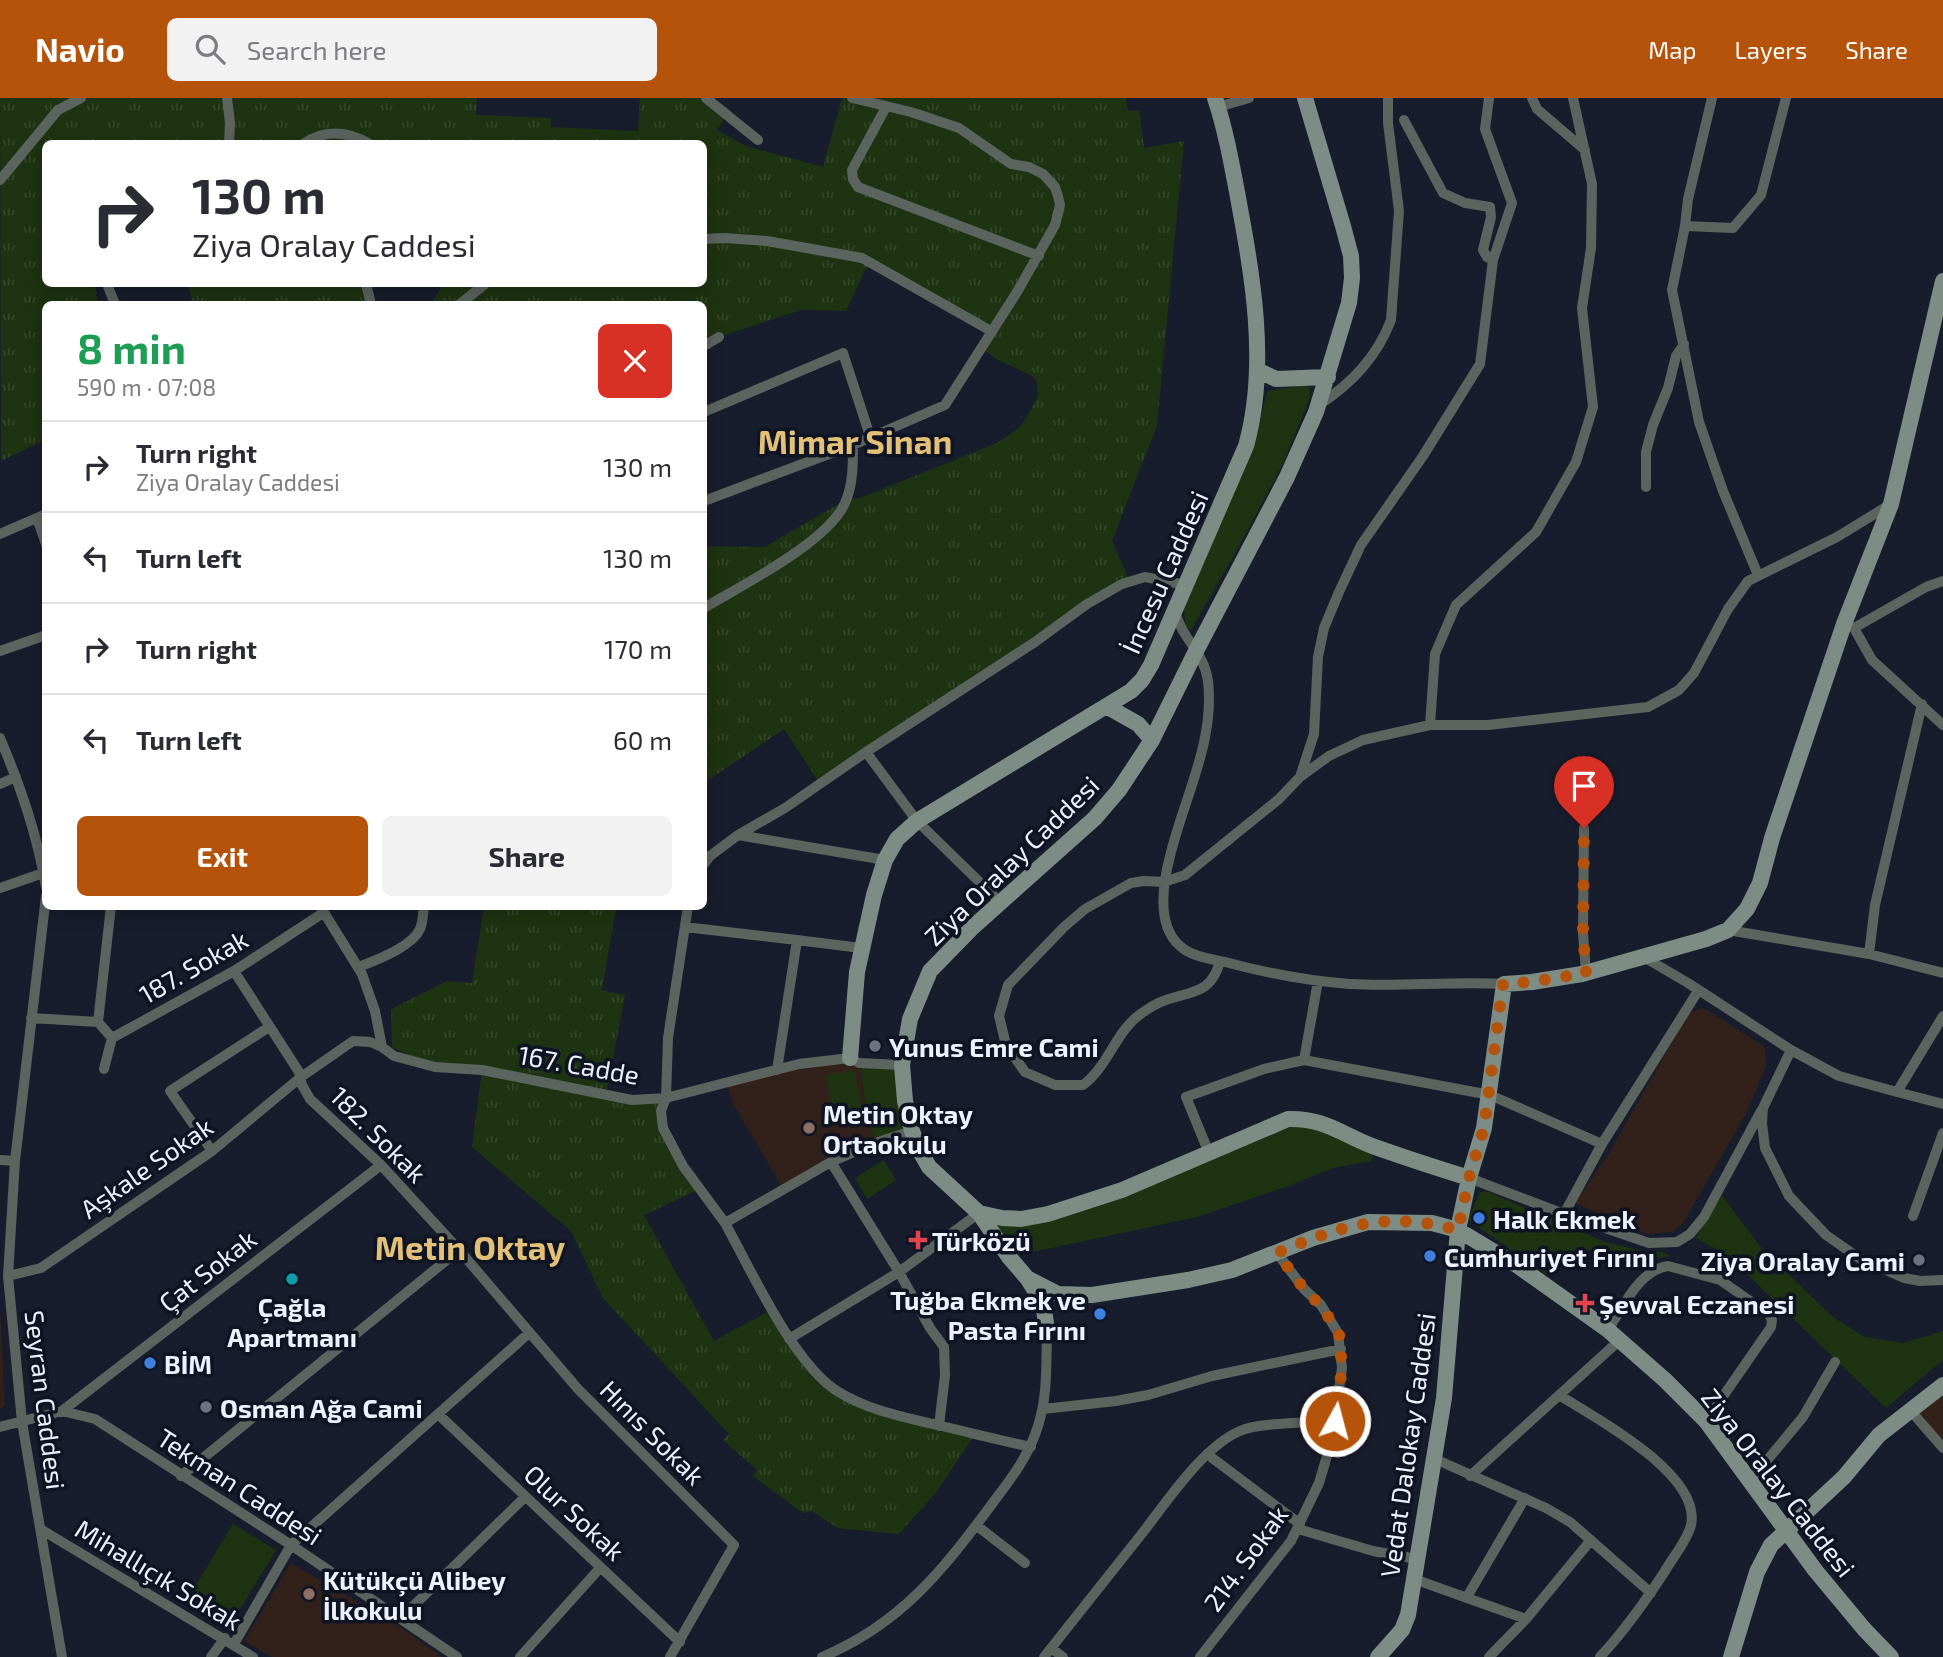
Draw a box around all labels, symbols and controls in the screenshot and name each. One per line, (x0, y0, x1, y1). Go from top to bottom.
search box (167, 18, 657, 81)
text: Navio (35, 29, 125, 69)
icon: search (191, 30, 229, 68)
text: Search here (247, 34, 386, 65)
text: Map (1648, 35, 1696, 64)
text: Layers (1734, 35, 1807, 64)
text: Share (1845, 35, 1908, 64)
text: 130 m (192, 165, 326, 224)
icon: right (77, 168, 168, 259)
text: Ziya Oralay Caddesi (192, 225, 476, 263)
text: 8 min (77, 322, 186, 372)
button: close (598, 324, 672, 398)
text: 590 m · 07:08 (77, 373, 216, 401)
district label: Mimar Sinan (758, 421, 952, 461)
text: Turn right (136, 437, 257, 468)
icon: right (77, 448, 115, 486)
text: 130 m (603, 451, 672, 482)
text: Ziya Oralay Caddesi (136, 468, 340, 496)
street label: İncesu Caddesi (1114, 486, 1214, 658)
icon: left (77, 539, 115, 577)
text: Turn left (136, 542, 242, 573)
text: 130 m (603, 542, 672, 573)
icon: right (77, 630, 115, 668)
text: Turn right (136, 633, 257, 664)
text: 170 m (604, 633, 672, 664)
icon: left (77, 721, 115, 759)
text: Turn left (136, 724, 242, 755)
text: 60 m (613, 724, 672, 755)
pin (1554, 756, 1614, 828)
icon: arrive (1565, 767, 1603, 805)
street label: Ziya Oralay Caddesi (917, 769, 1105, 951)
button: Exit (77, 816, 368, 896)
button: Share (382, 816, 672, 896)
street label: 187. Sokak (133, 923, 253, 1009)
place label: Yunus Emre Cami (889, 1031, 1099, 1062)
street label: 167. Cadde (516, 1038, 642, 1090)
marker: Yunus Emre Cami (867, 1038, 883, 1054)
street label: 182. Sokak (325, 1080, 433, 1188)
place label: Metin Oktay Ortaokulu (823, 1098, 973, 1159)
street label: Aşkale Sokak (74, 1110, 219, 1226)
marker: Metin Oktay Ortaokulu (801, 1120, 817, 1136)
place label: Halk Ekmek (1493, 1203, 1636, 1234)
marker: Halk Ekmek (1471, 1210, 1487, 1226)
street label: Çat Sokak (152, 1222, 263, 1319)
place label: Türközü (932, 1225, 1031, 1256)
district label: Metin Oktay (375, 1227, 566, 1267)
marker: Türközü (910, 1232, 926, 1248)
place label: Cumhuriyet Fırını (1444, 1241, 1655, 1273)
place label: Ziya Oralay Cami (1701, 1245, 1905, 1277)
marker: Cumhuriyet Fırını (1422, 1248, 1438, 1264)
marker: Ziya Oralay Cami (1911, 1252, 1927, 1268)
marker: Çağla Apartmanı (284, 1271, 300, 1287)
place label: Tuğba Ekmek ve Pasta Fırını (890, 1284, 1086, 1345)
place label: Şevval Eczanesi (1599, 1288, 1794, 1321)
place label: Çağla Apartmanı (227, 1291, 357, 1352)
marker: Şevval Eczanesi (1577, 1295, 1593, 1311)
marker: Tuğba Ekmek ve Pasta Fırını (1092, 1306, 1108, 1322)
street label: Seyran Caddesi (20, 1309, 72, 1491)
street label: Vedat Dalokay Caddesi (1373, 1311, 1441, 1579)
place label: BİM (164, 1348, 212, 1379)
marker: BİM (142, 1355, 158, 1371)
street label: Hınıs Sokak (594, 1373, 712, 1491)
street label: Ziya Oralay Caddesi (1696, 1382, 1862, 1582)
position arrow (1298, 1384, 1372, 1458)
place label: Osman Ağa Cami (220, 1392, 423, 1423)
marker: Osman Ağa Cami (198, 1399, 214, 1415)
street label: Tekman Caddesi (152, 1421, 328, 1551)
street label: Olur Sokak (518, 1458, 632, 1566)
street label: 214. Sokak (1196, 1499, 1294, 1617)
street label: Mihallıçık Sokak (69, 1512, 248, 1638)
place label: Kütükçü Alibey İlkokulu (323, 1564, 506, 1625)
marker: Kütükçü Alibey İlkokulu (301, 1586, 317, 1602)

